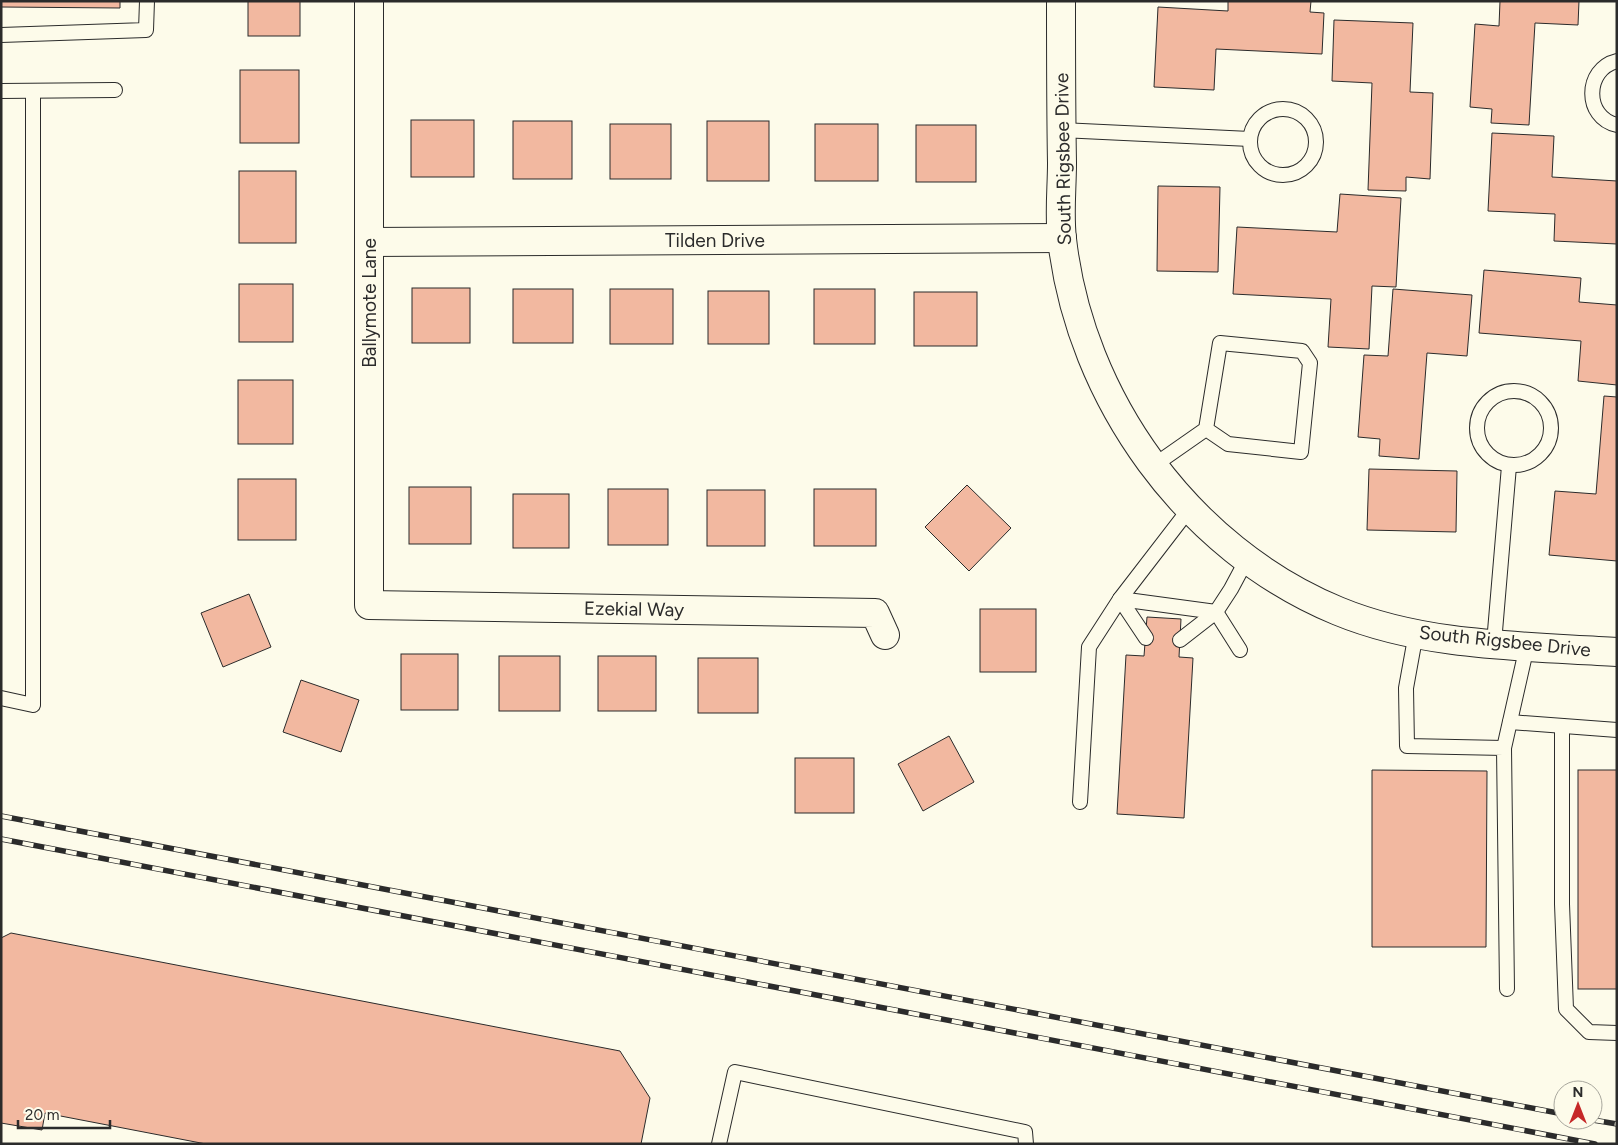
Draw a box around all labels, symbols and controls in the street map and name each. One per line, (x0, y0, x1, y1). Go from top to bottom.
street label: South Rigsbee Drive (1050, 73, 1076, 245)
street label: Tilden Drive (665, 229, 765, 252)
street label: Ballymote Lane (358, 238, 381, 368)
street label: Ezekial Way (584, 597, 684, 621)
street label: South Rigsbee Drive (1418, 621, 1592, 661)
north arrow (1553, 1080, 1603, 1130)
text: N (1573, 1084, 1583, 1101)
scale bar (18, 1098, 110, 1130)
text: 20 m (25, 1106, 59, 1124)

